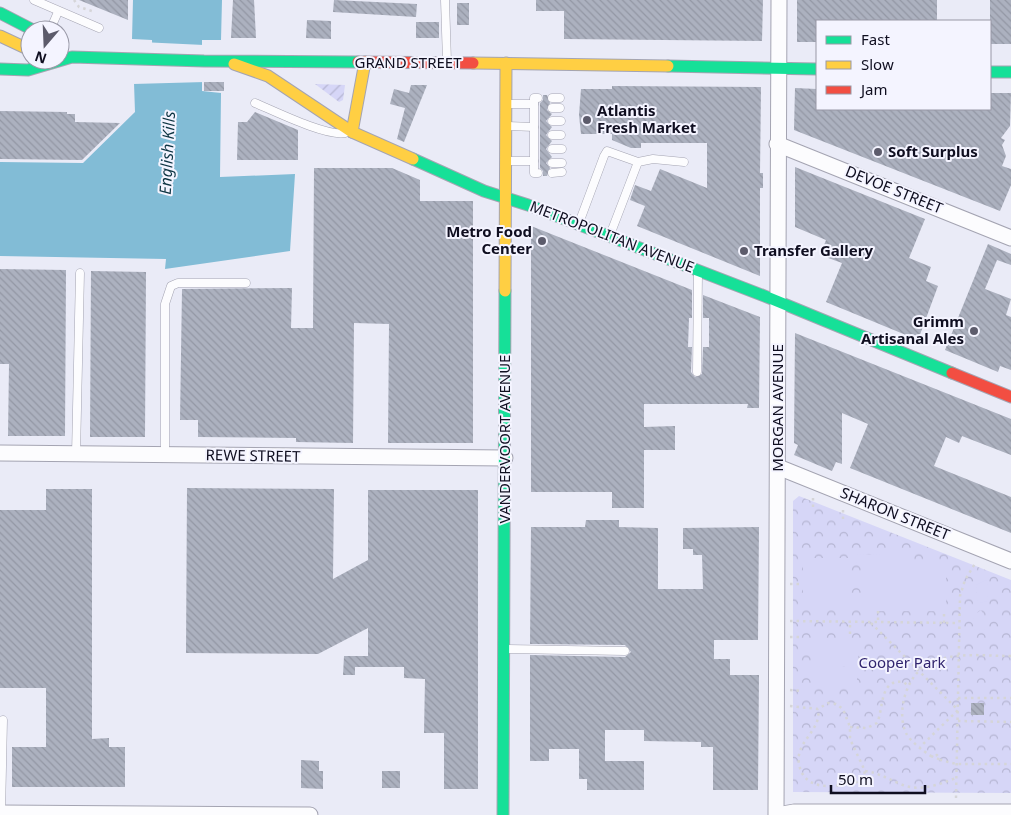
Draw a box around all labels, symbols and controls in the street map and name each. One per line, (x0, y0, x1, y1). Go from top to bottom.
north arrow (20, 20, 70, 70)
legend (816, 20, 991, 110)
text: Fast (861, 29, 890, 49)
text: N (32, 47, 49, 69)
street label: GRAND STREET (354, 52, 462, 72)
text: Slow (861, 54, 894, 74)
text: Jam (859, 79, 888, 99)
place label: Atlantis Fresh Market (597, 100, 697, 137)
water label: English Kills (154, 111, 180, 195)
marker: Atlantis Fresh Market (581, 114, 593, 126)
place label: Soft Surplus (888, 141, 978, 161)
marker: Soft Surplus (872, 146, 884, 158)
street label: DEVOE STREET (843, 161, 946, 218)
street label: METROPOLITAN AVENUE (527, 196, 697, 277)
place label: Metro Food Center (446, 221, 532, 258)
marker: Metro Food Center (536, 235, 548, 247)
place label: Transfer Gallery (754, 240, 873, 260)
marker: Transfer Gallery (738, 245, 750, 257)
place label: Grimm Artisanal Ales (861, 311, 964, 348)
marker: Grimm Artisanal Ales (968, 325, 980, 337)
street label: MORGAN AVENUE (767, 344, 787, 472)
street label: VANDERVOORT AVENUE (494, 355, 514, 523)
street label: REWE STREET (205, 444, 301, 466)
street label: SHARON STREET (838, 482, 954, 544)
park label: Cooper Park (858, 652, 946, 672)
scale bar (831, 762, 925, 794)
text: 50 m (838, 769, 873, 789)

